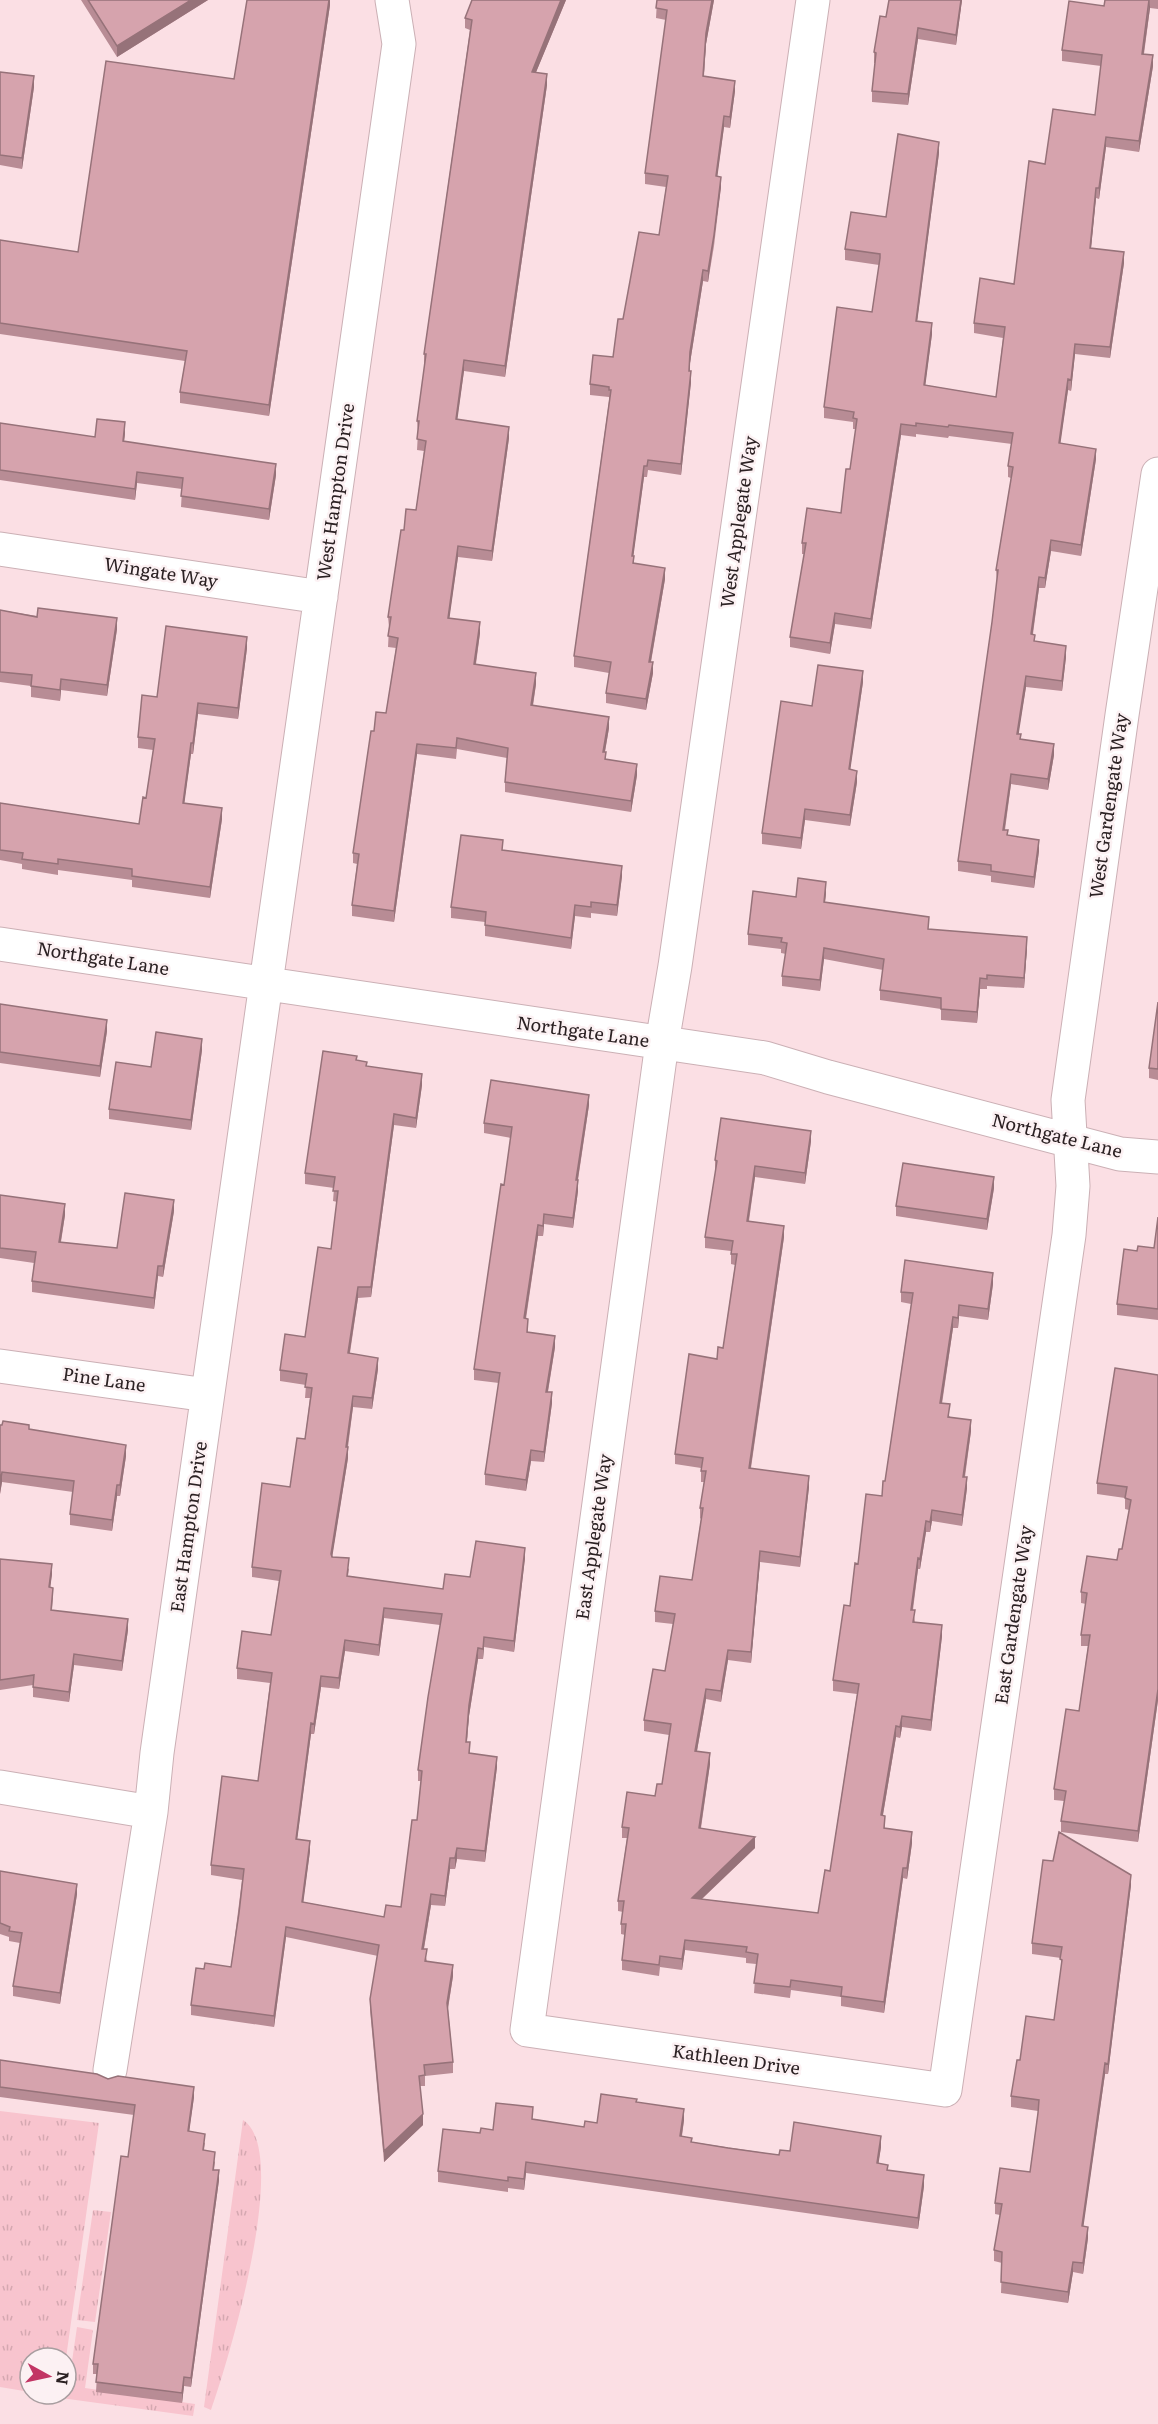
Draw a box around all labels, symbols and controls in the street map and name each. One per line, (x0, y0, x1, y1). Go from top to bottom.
street label: West Hampton Drive (309, 401, 360, 582)
street label: West Applegate Way (712, 433, 763, 610)
street label: Wingate Way (102, 549, 221, 594)
street label: West Gardengate Way (1081, 711, 1134, 900)
street label: Northgate Lane (35, 934, 171, 981)
street label: Northgate Lane (515, 1008, 651, 1053)
street label: Northgate Lane (989, 1105, 1125, 1164)
street label: Pine Lane (61, 1359, 148, 1398)
street label: East Hampton Drive (162, 1439, 213, 1614)
street label: East Applegate Way (568, 1451, 618, 1621)
street label: East Gardengate Way (987, 1523, 1039, 1706)
street label: Kathleen Drive (671, 2036, 802, 2081)
north arrow (18, 2346, 78, 2406)
text: N (51, 2370, 77, 2387)

